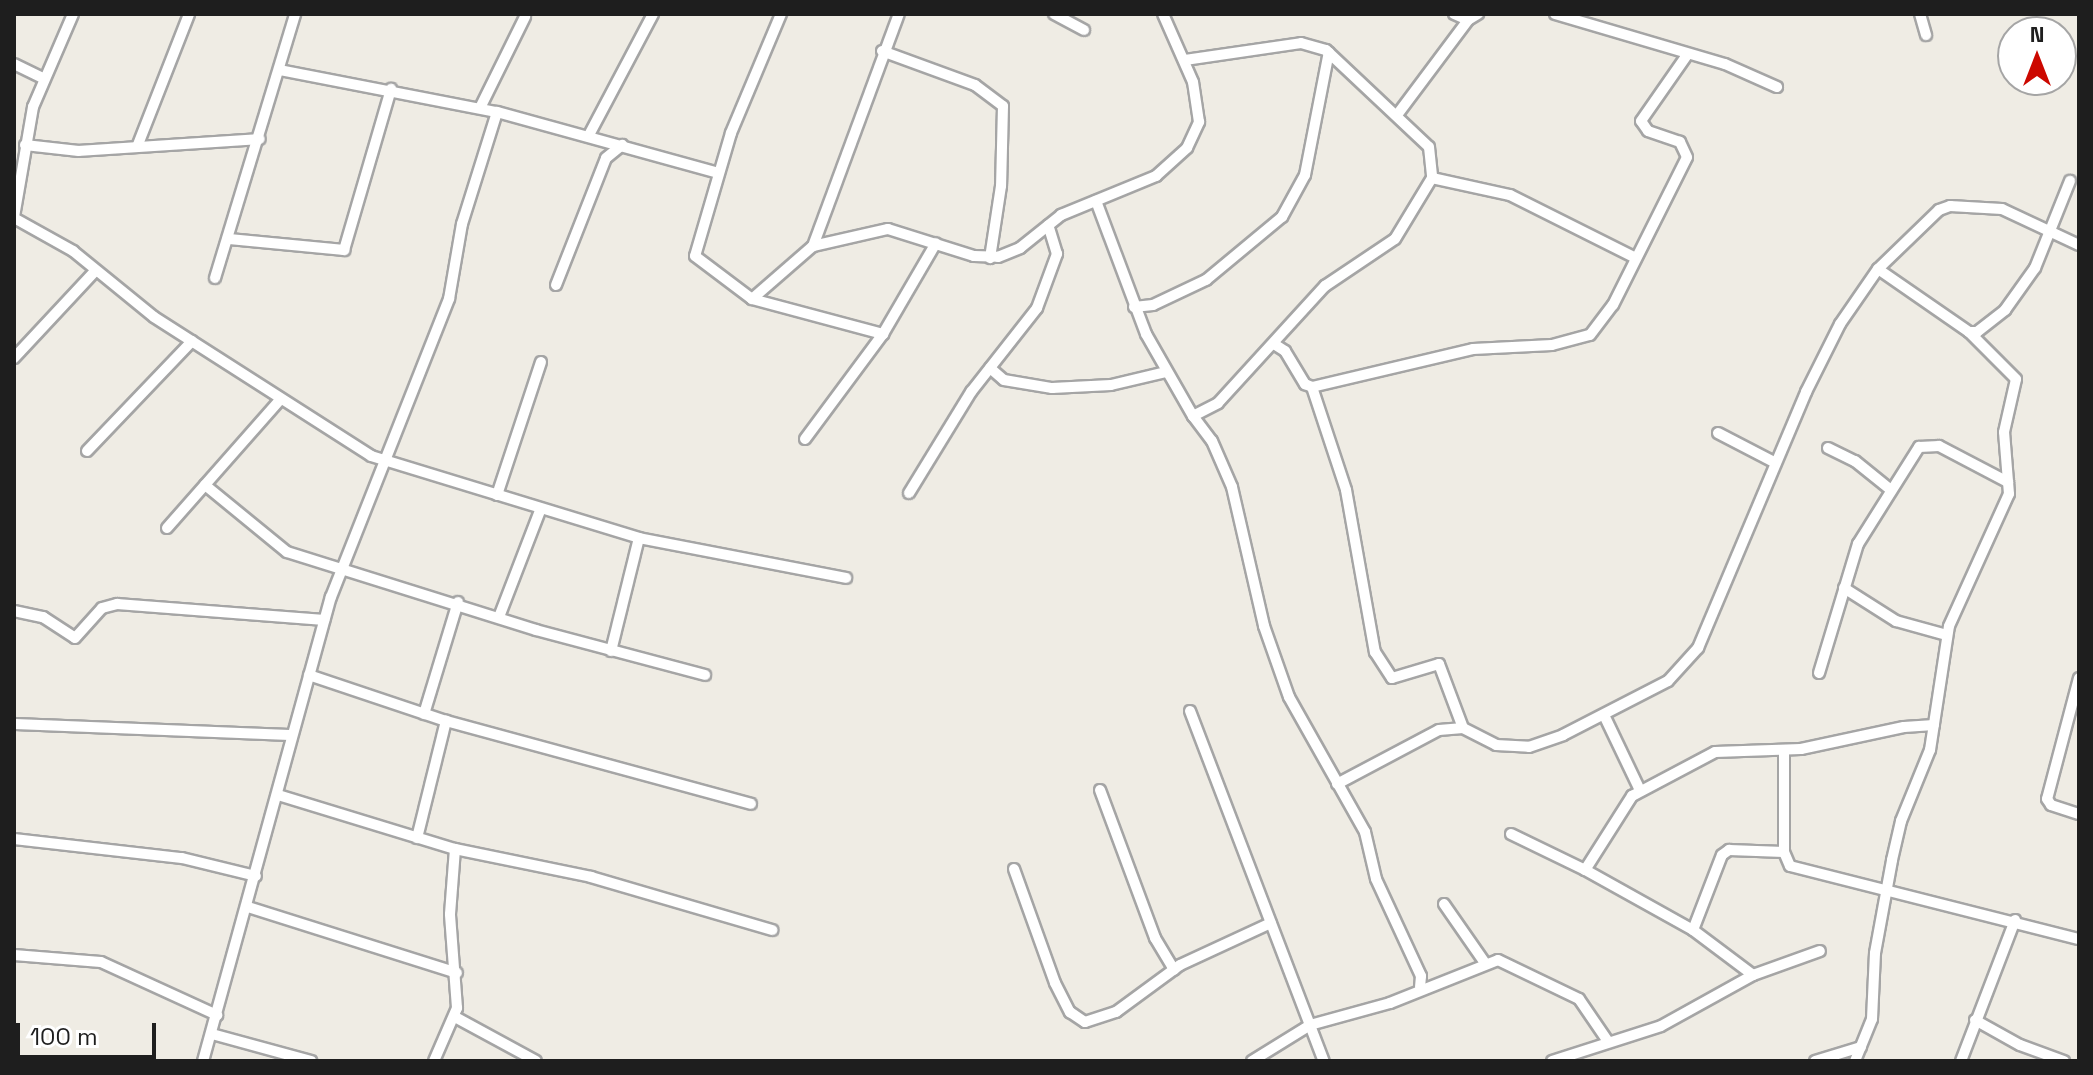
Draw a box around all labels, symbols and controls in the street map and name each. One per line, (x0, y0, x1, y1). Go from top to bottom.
north arrow (1997, 16, 2077, 96)
text: N (2030, 20, 2044, 48)
scale bar (20, 1007, 160, 1057)
text: 100 m (30, 1021, 98, 1052)

